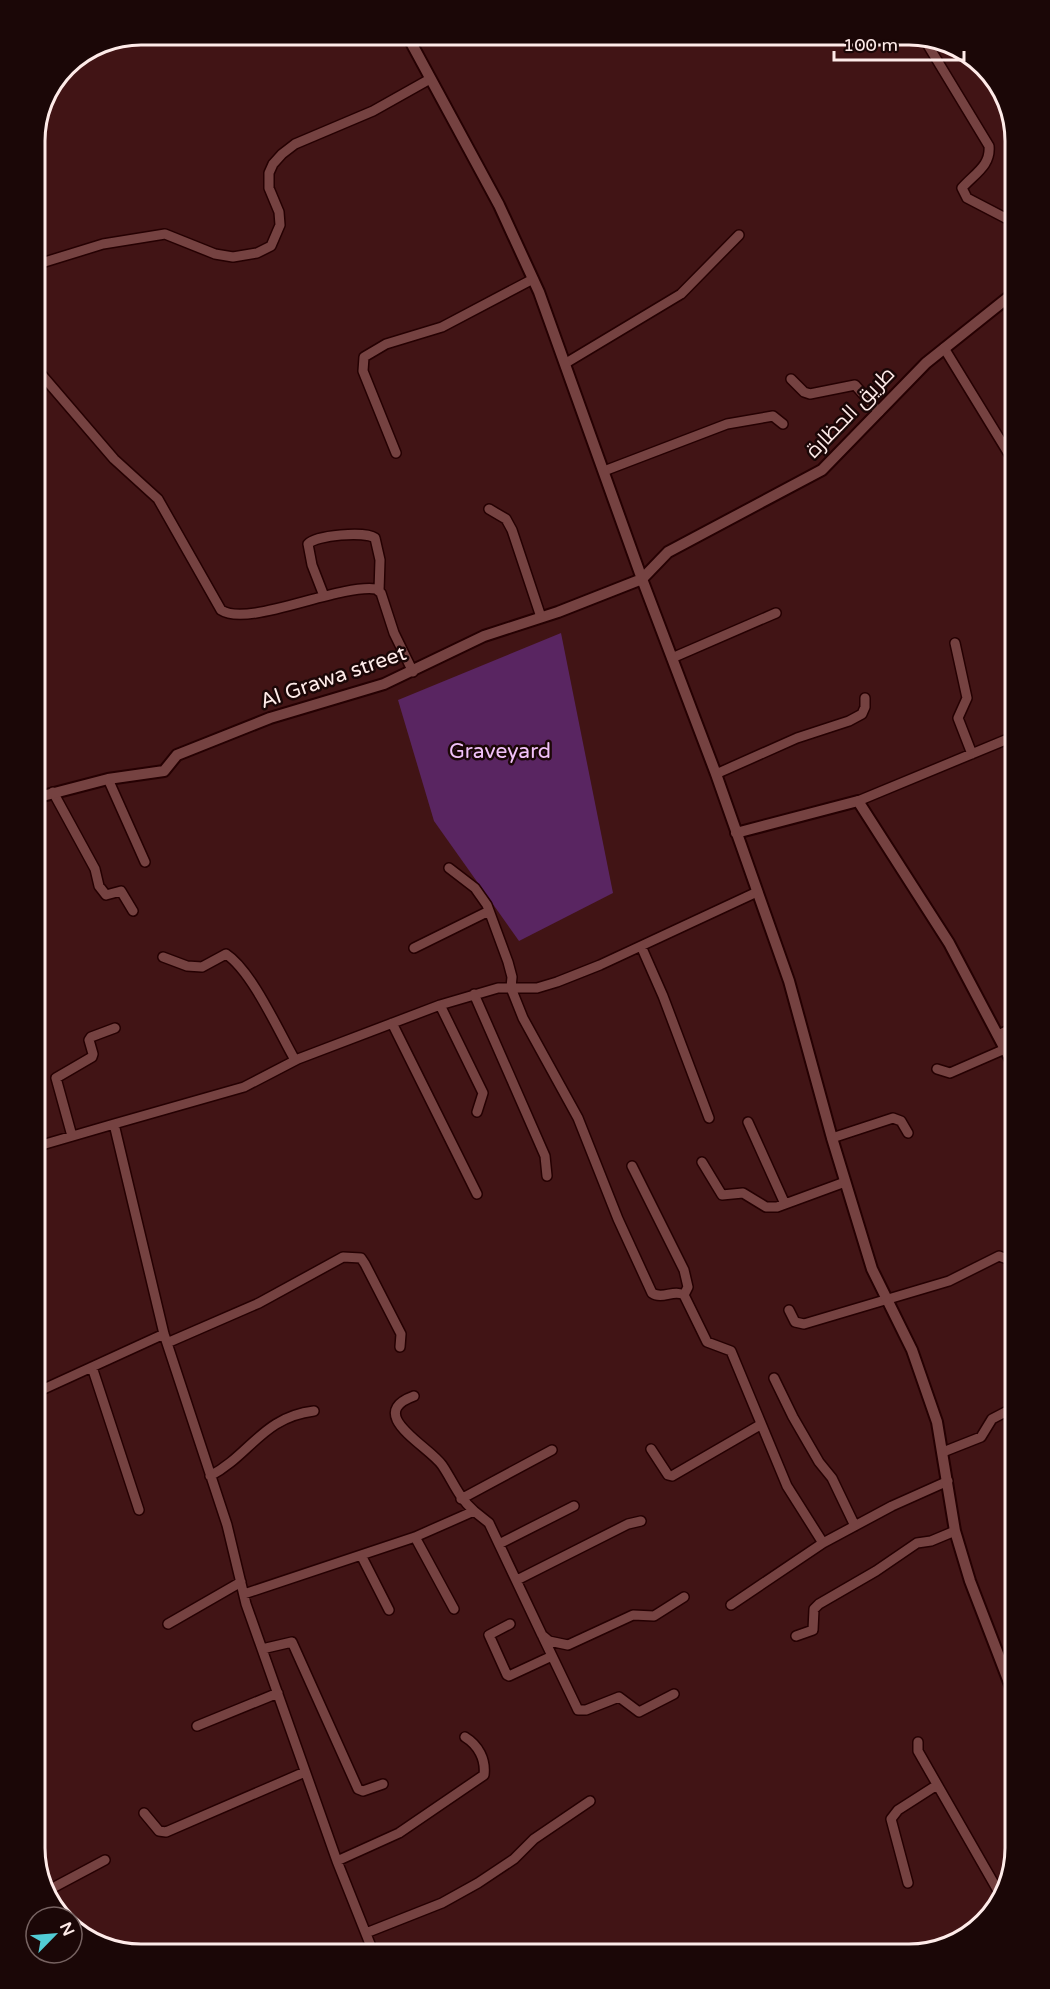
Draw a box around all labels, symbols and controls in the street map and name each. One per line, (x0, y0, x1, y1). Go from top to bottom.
scale bar (834, 24, 964, 62)
text: 100 m (843, 34, 898, 56)
street label: طريق الحظارة (801, 361, 900, 463)
street label: Al Grawa street (257, 641, 410, 714)
park label: Graveyard (449, 739, 551, 764)
north arrow (24, 1905, 84, 1965)
text: N (55, 1919, 78, 1939)

